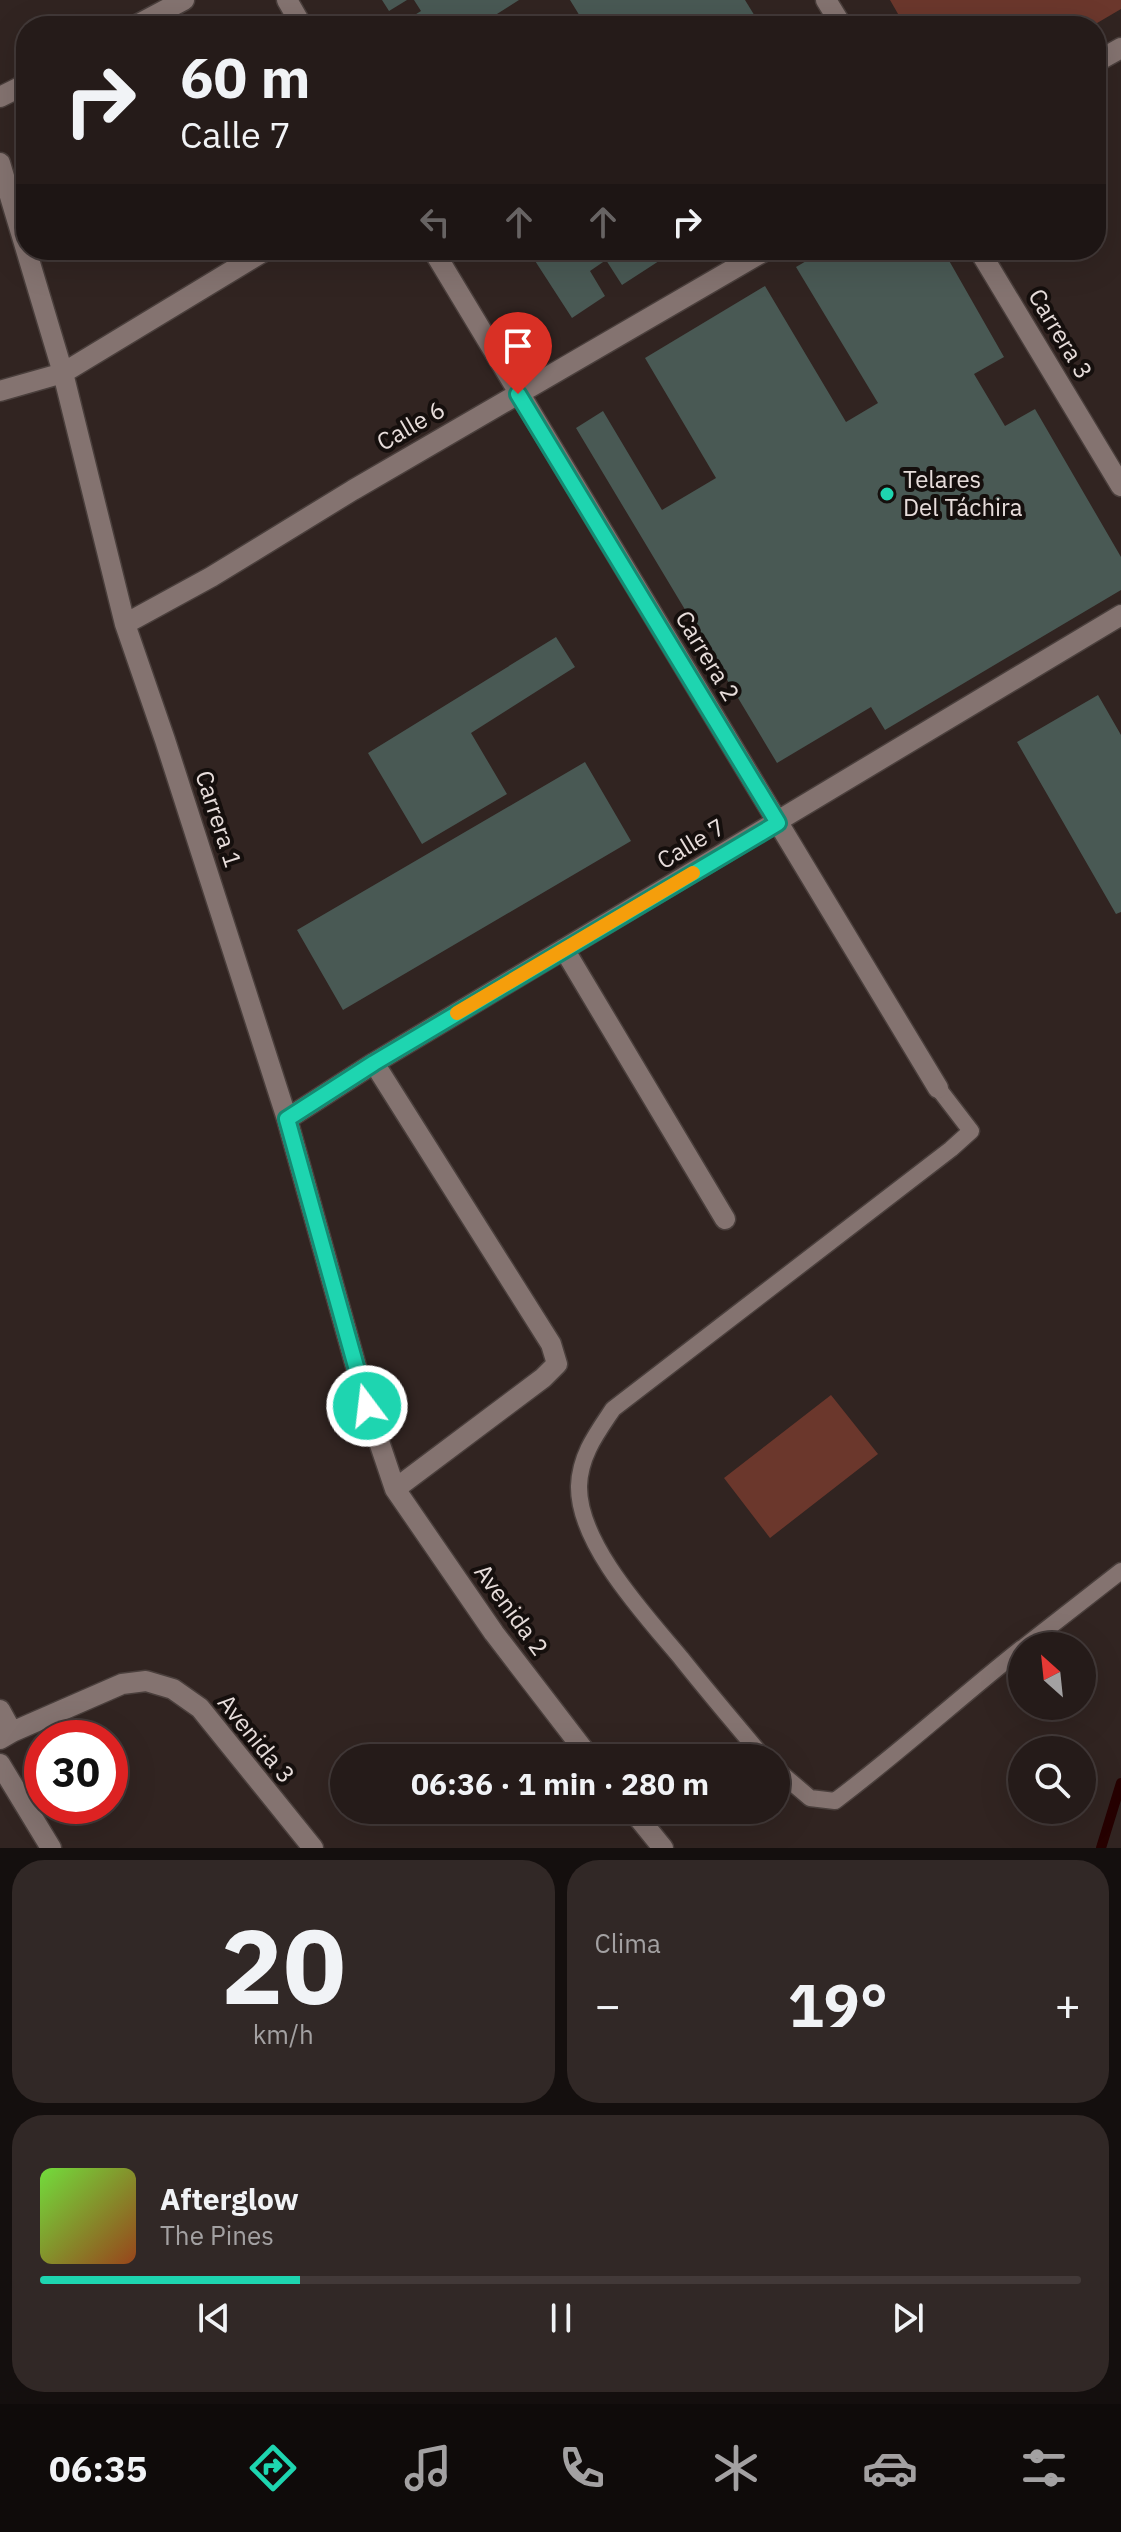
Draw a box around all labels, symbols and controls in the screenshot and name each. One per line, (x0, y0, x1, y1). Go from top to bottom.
text: 60 m (180, 41, 310, 113)
icon: right (48, 48, 152, 152)
text: Calle 7 (180, 111, 291, 158)
icon: left (413, 200, 457, 244)
icon: ahead (497, 200, 541, 244)
icon: ahead (581, 200, 625, 244)
icon: right (665, 200, 709, 244)
street label: Carrera 3 (1021, 282, 1100, 385)
pin (484, 312, 552, 394)
icon: arrive (496, 324, 540, 368)
street label: Calle 6 (370, 393, 451, 457)
place label: Telares Del Táchira (903, 463, 1023, 523)
marker: Telares Del Táchira (878, 485, 896, 503)
street label: Carrera 2 (668, 604, 747, 707)
street label: Carrera 1 (188, 766, 250, 871)
street label: Calle 7 (651, 810, 730, 876)
position arrow (325, 1364, 409, 1448)
street label: Avenida 2 (468, 1557, 556, 1662)
north arrow (1008, 1632, 1096, 1720)
map controls (1008, 1632, 1096, 1824)
street label: Avenida 3 (211, 1687, 303, 1790)
speed limit sign: 30 (24, 1720, 128, 1824)
button: search (1008, 1736, 1096, 1824)
text: 06:36 · 1 min · 280 m (411, 1764, 709, 1803)
text: 20 (221, 1897, 346, 2033)
text: Clima (595, 1926, 661, 1960)
text: 19° (788, 1965, 888, 2044)
text: − (595, 1976, 621, 2033)
text: + (1055, 1976, 1081, 2033)
text: km/h (253, 2017, 314, 2051)
text: Afterglow (160, 2179, 299, 2218)
text: The Pines (160, 2218, 274, 2252)
icon: previous (192, 2296, 236, 2340)
icon: pause (539, 2296, 583, 2340)
icon: next (886, 2296, 930, 2340)
icon: directions (245, 2440, 301, 2496)
icon: music (400, 2440, 456, 2496)
icon: phone (554, 2440, 610, 2496)
icon: climate (708, 2440, 764, 2496)
icon: car (862, 2440, 918, 2496)
icon: filters (1016, 2440, 1072, 2496)
text: 06:35 (49, 2445, 147, 2492)

